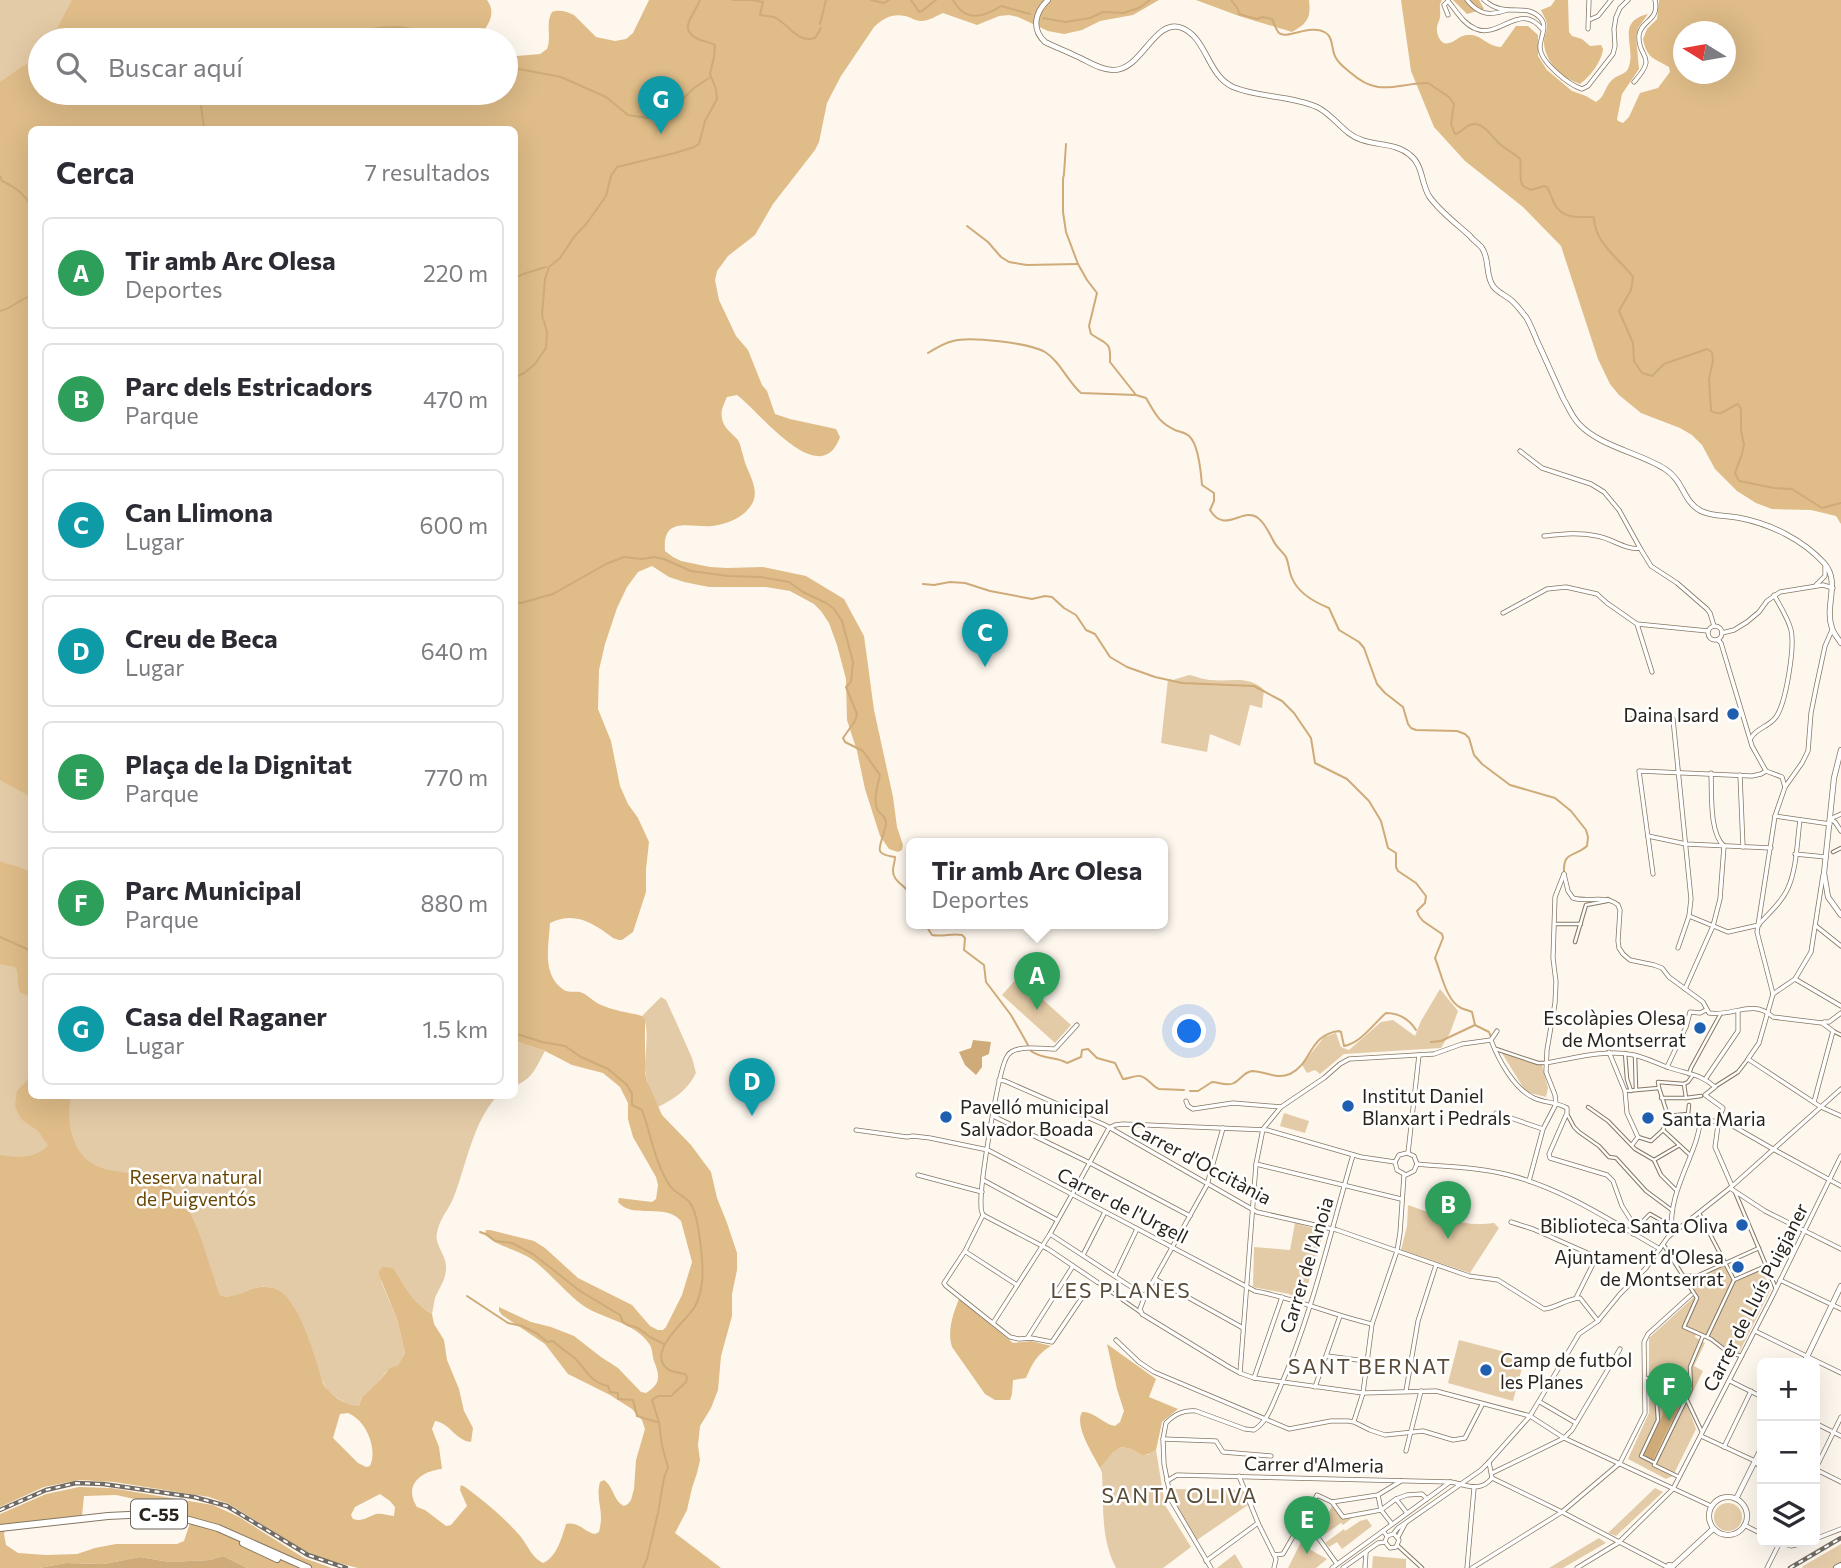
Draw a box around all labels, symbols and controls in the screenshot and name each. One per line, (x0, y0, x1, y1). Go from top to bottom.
north arrow (1673, 21, 1736, 84)
search box (28, 28, 518, 105)
icon: search (52, 48, 90, 86)
text: Buscar aquí (108, 51, 243, 82)
pin: G (638, 76, 684, 134)
text: Cerca (56, 153, 135, 190)
text: 7 resultados (365, 158, 490, 186)
text: Tir amb Arc Olesa (125, 244, 336, 275)
text: A (73, 259, 89, 287)
text: 220 m (423, 259, 488, 287)
text: Deportes (125, 275, 222, 303)
text: Parc dels Estricadors (125, 370, 372, 401)
text: B (73, 385, 89, 413)
text: 470 m (423, 385, 488, 413)
text: Parque (125, 401, 199, 429)
text: Can Llimona (125, 496, 273, 527)
text: C (73, 511, 89, 539)
text: 600 m (420, 511, 488, 539)
text: Lugar (125, 527, 185, 555)
pin: C (962, 609, 1008, 667)
text: Creu de Beca (125, 622, 278, 653)
text: D (73, 637, 89, 665)
text: 640 m (421, 637, 488, 665)
text: Lugar (125, 653, 185, 681)
place label: Daina Isard (1624, 703, 1719, 726)
marker: Daina Isard (1725, 706, 1741, 722)
text: Plaça de la Dignitat (125, 748, 352, 779)
text: E (74, 763, 88, 791)
text: 770 m (424, 763, 488, 791)
text: Parque (125, 779, 199, 807)
popup (906, 838, 1168, 929)
text: Tir amb Arc Olesa (932, 854, 1142, 885)
text: Parc Municipal (125, 874, 302, 905)
text: Deportes (932, 885, 1029, 913)
text: F (74, 889, 88, 917)
text: 880 m (421, 889, 488, 917)
text: Parque (125, 905, 199, 933)
pin: A (1014, 952, 1060, 1010)
text: Casa del Raganer (125, 1000, 327, 1031)
place label: Escolàpies Olesa de Montserrat (1543, 1006, 1686, 1051)
your location (1172, 1014, 1206, 1048)
text: G (73, 1015, 89, 1043)
text: 1.5 km (423, 1015, 488, 1043)
marker: Escolàpies Olesa de Montserrat (1692, 1020, 1708, 1036)
text: Lugar (125, 1031, 185, 1059)
pin: D (729, 1058, 775, 1116)
place label: Institut Daniel Blanxart i Pedrals (1362, 1084, 1511, 1129)
place label: Pavelló municipal Salvador Boada (960, 1095, 1109, 1140)
marker: Institut Daniel Blanxart i Pedrals (1340, 1098, 1356, 1114)
place label: Santa Maria (1662, 1107, 1766, 1130)
marker: Pavelló municipal Salvador Boada (938, 1109, 954, 1125)
marker: Santa Maria (1640, 1110, 1656, 1126)
street label: Carrer d'Occitània (1127, 1115, 1275, 1209)
street label: Carrer de l'Urgell (1054, 1162, 1192, 1248)
park label: Reserva natural de Puigventós (130, 1165, 262, 1210)
pin: B (1425, 1181, 1471, 1239)
street label: Carrer de l'Anoia (1274, 1194, 1338, 1336)
street label: Carrer de Lluís Puigjaner (1697, 1199, 1813, 1395)
place label: Biblioteca Santa Oliva (1540, 1214, 1728, 1237)
marker: Biblioteca Santa Oliva (1734, 1217, 1750, 1233)
place label: Ajuntament d'Olesa de Montserrat (1554, 1245, 1724, 1290)
marker: Ajuntament d'Olesa de Montserrat (1730, 1259, 1746, 1275)
district label: LES PLANES (1050, 1277, 1192, 1302)
place label: Camp de futbol les Planes (1500, 1348, 1632, 1393)
district label: SANT BERNAT (1288, 1353, 1452, 1378)
map controls (1757, 1358, 1820, 1547)
button: + (1757, 1358, 1820, 1421)
marker: Camp de futbol les Planes (1478, 1362, 1494, 1378)
pin: F (1646, 1363, 1692, 1421)
button: − (1757, 1421, 1820, 1484)
street label: Carrer d'Almeria (1244, 1451, 1384, 1477)
district label: SANTA OLIVA (1101, 1482, 1259, 1507)
button: layers (1757, 1484, 1820, 1547)
pin: E (1284, 1496, 1330, 1554)
road number: C-55 (131, 1499, 187, 1528)

